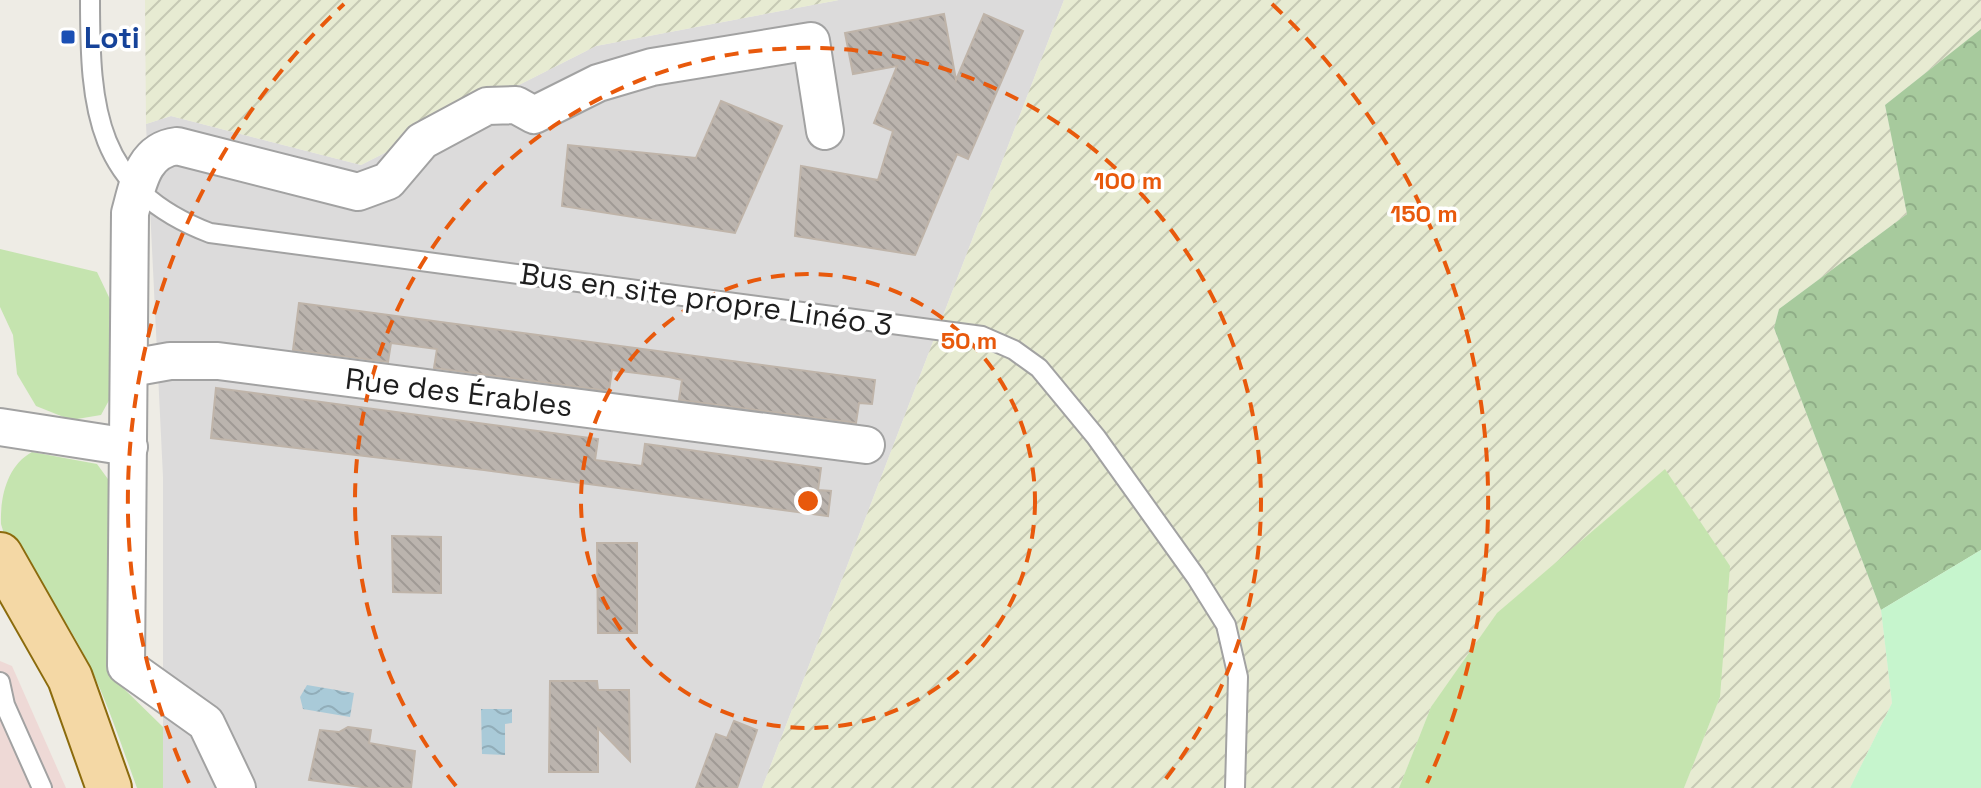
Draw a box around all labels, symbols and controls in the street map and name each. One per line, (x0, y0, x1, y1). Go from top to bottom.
place label: Loti (84, 18, 140, 57)
marker: Loti (59, 28, 77, 46)
text: 100 m (1094, 165, 1162, 196)
text: 150 m (1390, 198, 1458, 229)
street label: Bus en site propre Linéo 3 (517, 254, 895, 344)
text: 50 m (941, 325, 997, 356)
street label: Rue des Érables (343, 359, 575, 425)
centre of rings (794, 487, 822, 515)

